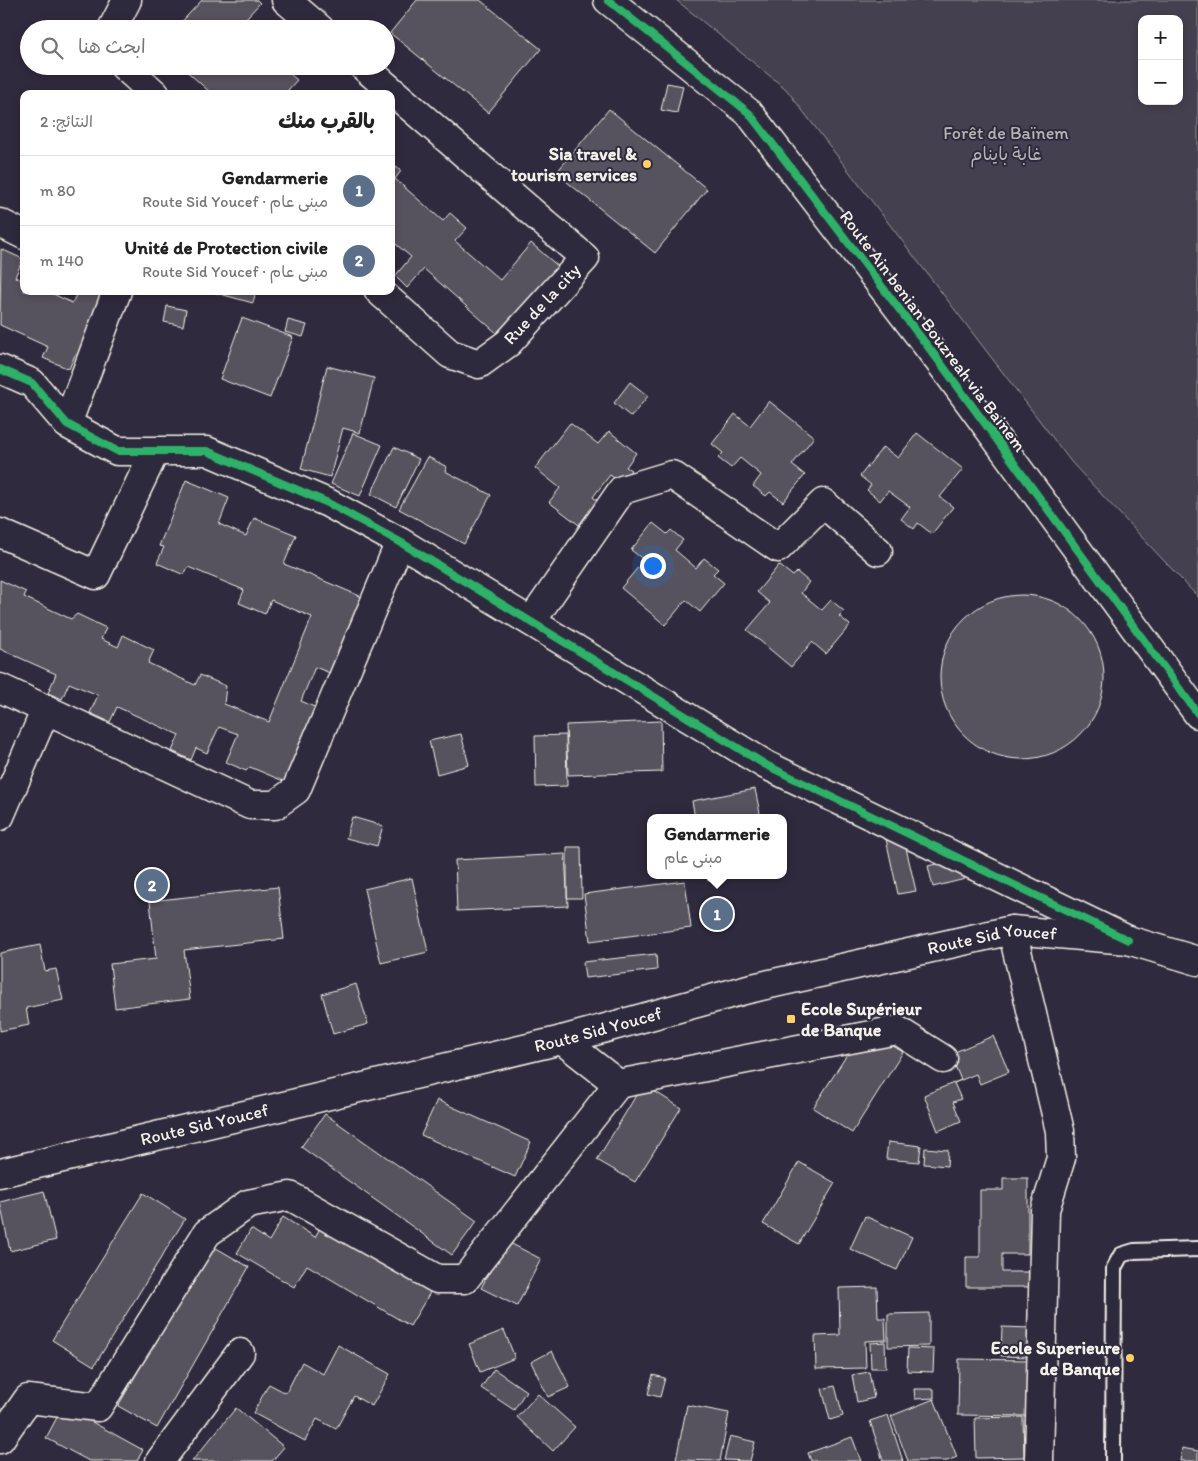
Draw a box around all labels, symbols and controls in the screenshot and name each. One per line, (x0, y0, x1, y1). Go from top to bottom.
map controls (1138, 15, 1183, 105)
button: + (1138, 15, 1183, 60)
search box (20, 20, 395, 75)
icon: search (38, 34, 66, 62)
text: ابحث هنا (78, 35, 146, 58)
button: − (1138, 60, 1183, 105)
text: بالقرب منك (278, 108, 375, 133)
text: النتائج: 2 (40, 112, 93, 131)
park label: Forêt de Baïnem غابة باينام (943, 122, 1069, 168)
place label: Sia travel & tourism services (511, 143, 637, 186)
marker: Sia travel & tourism services (641, 158, 653, 170)
text: Gendarmerie (222, 166, 328, 189)
text: 80 m (40, 181, 76, 200)
text: 1 (355, 181, 363, 200)
text: مبنى عام · Route Sid Youcef (142, 192, 328, 211)
street label: Route Ain benian Bouzreah via Bainem (835, 206, 1031, 456)
text: Unité de Protection civile (125, 236, 328, 259)
text: 140 m (40, 251, 84, 270)
text: 2 (355, 251, 363, 270)
street label: Rue de la city (499, 258, 586, 349)
text: مبنى عام · Route Sid Youcef (142, 262, 328, 281)
your location (640, 553, 666, 579)
popup (647, 814, 787, 879)
text: Gendarmerie (664, 822, 770, 845)
text: مبنى عام (664, 848, 722, 867)
pin: 2 (136, 866, 168, 904)
pin: 1 (701, 895, 733, 933)
street label: Route Sid Youcef (925, 919, 1058, 960)
place label: Ecole Supérieur de Banque (801, 998, 923, 1041)
street label: Route Sid Youcef (532, 1002, 664, 1057)
marker: Ecole Supérieur de Banque (785, 1013, 797, 1025)
street label: Route Sid Youcef (138, 1099, 271, 1150)
place label: Ecole Superieure de Banque (991, 1337, 1120, 1380)
marker: Ecole Superieure de Banque (1124, 1352, 1136, 1364)

